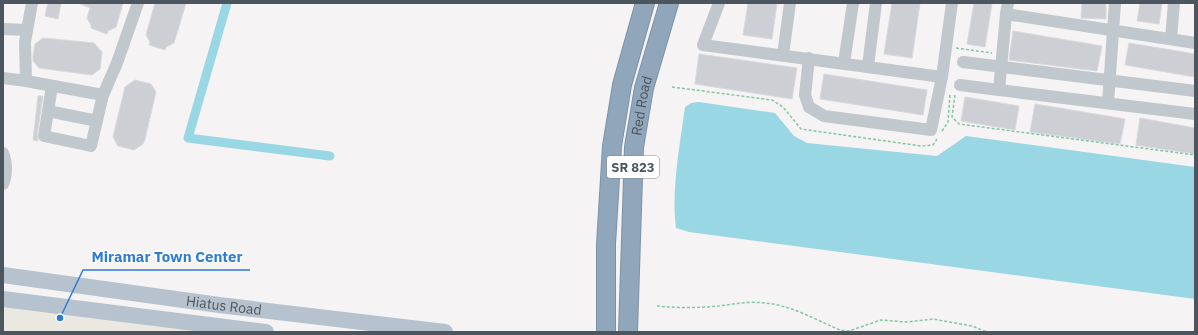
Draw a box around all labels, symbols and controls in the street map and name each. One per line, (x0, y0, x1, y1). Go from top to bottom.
street label: Red Road (627, 74, 656, 137)
road number: SR 823 (607, 156, 659, 178)
callout: Miramar Town Center (83, 243, 250, 270)
text: Miramar Town Center (91, 247, 243, 266)
street label: Hiatus Road (185, 292, 263, 319)

